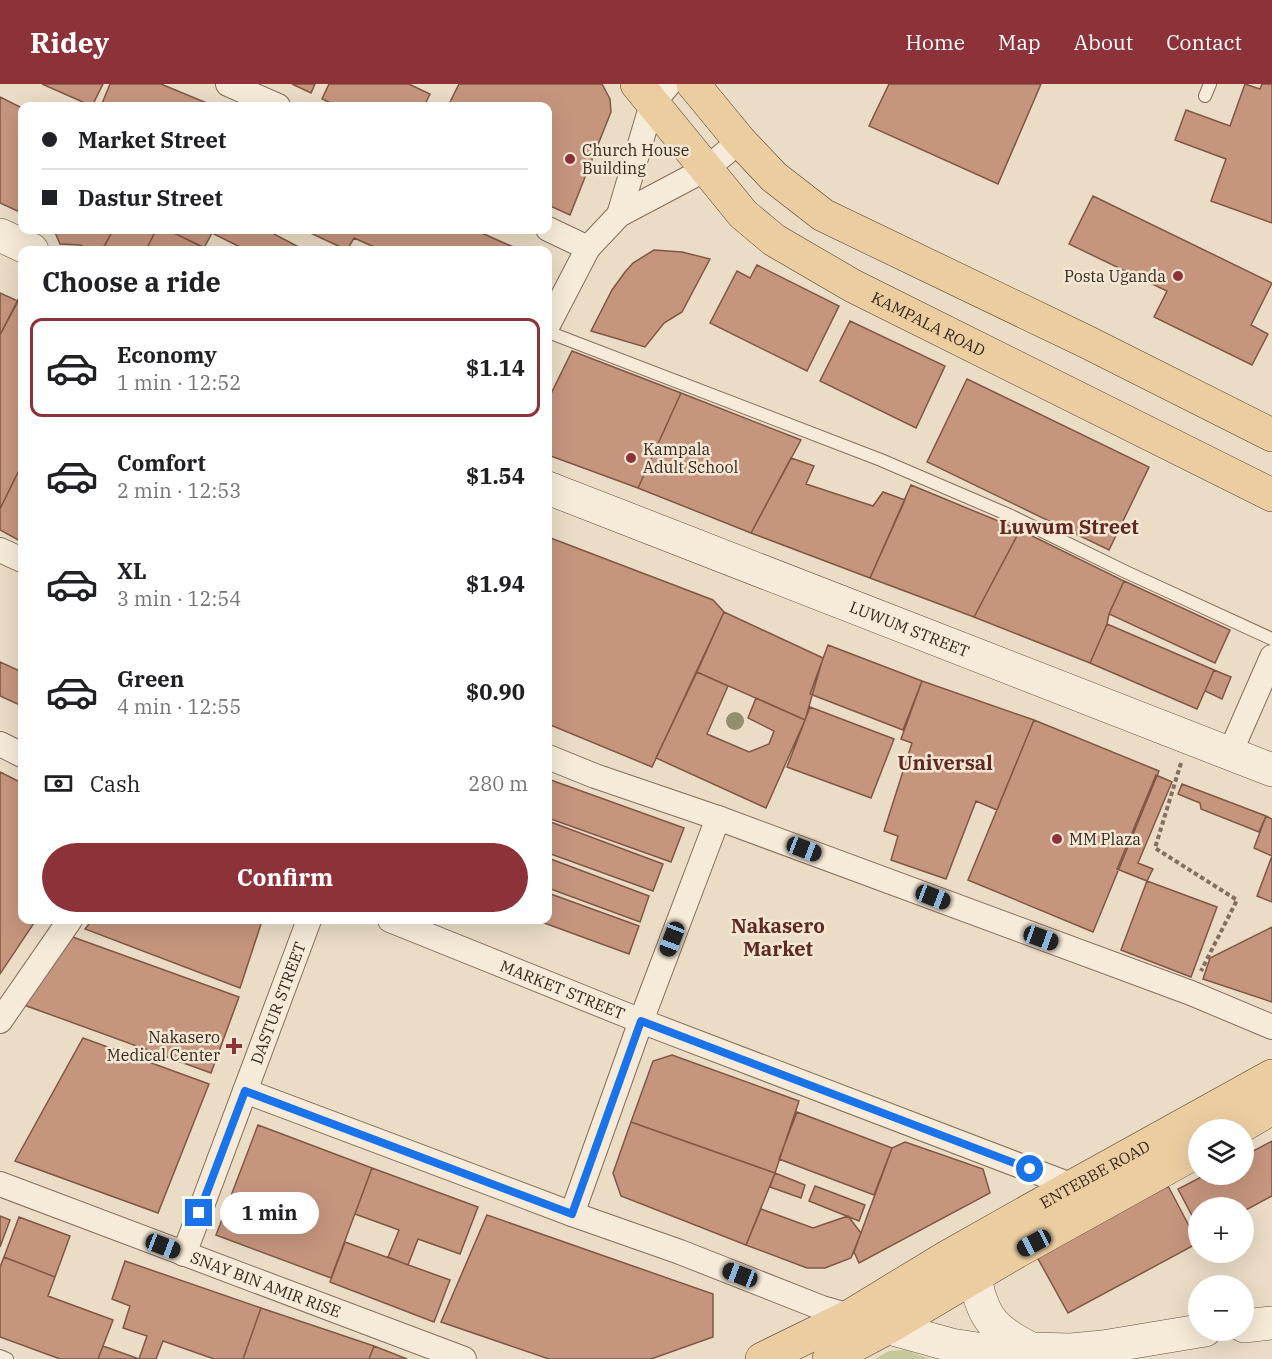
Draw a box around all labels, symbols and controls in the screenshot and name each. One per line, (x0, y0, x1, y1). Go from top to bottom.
text: Ridey (30, 24, 109, 61)
text: Home (905, 28, 965, 56)
text: Map (998, 28, 1041, 56)
text: About (1074, 28, 1133, 56)
text: Contact (1166, 28, 1242, 56)
text: Market Street (78, 125, 226, 154)
place label: Church House Building (582, 140, 689, 178)
marker: Church House Building (563, 152, 577, 166)
text: Dastur Street (78, 183, 223, 212)
text: Choose a ride (42, 264, 221, 299)
place label: Posta Uganda (1064, 266, 1166, 286)
marker: Posta Uganda (1171, 269, 1185, 283)
street label: KAMPALA ROAD (868, 287, 989, 360)
text: Economy (117, 340, 217, 369)
icon: car (45, 341, 99, 395)
text: $1.14 (466, 353, 525, 382)
text: 1 min · 12:52 (117, 369, 241, 396)
place label: Kampala Adult School (643, 439, 739, 477)
text: Comfort (117, 448, 206, 477)
icon: car (45, 449, 99, 503)
marker: Kampala Adult School (624, 451, 638, 465)
text: $1.54 (466, 461, 525, 490)
text: 2 min · 12:53 (117, 477, 241, 504)
district label: Luwum Street (999, 513, 1139, 540)
text: XL (117, 556, 147, 585)
icon: car (45, 557, 99, 611)
text: $1.94 (466, 569, 525, 598)
text: 3 min · 12:54 (117, 585, 241, 612)
street label: LUWUM STREET (847, 596, 972, 661)
text: Green (117, 664, 184, 693)
icon: car (45, 665, 99, 719)
text: $0.90 (466, 677, 525, 706)
text: 4 min · 12:55 (117, 693, 241, 720)
district label: Universal (897, 749, 993, 776)
icon: cash (42, 767, 75, 800)
text: Cash (90, 769, 141, 798)
text: 280 m (468, 770, 528, 797)
place label: MM Plaza (1069, 829, 1141, 849)
marker: MM Plaza (1050, 832, 1064, 846)
car (784, 834, 824, 864)
button: Confirm (42, 843, 528, 912)
car (913, 882, 953, 912)
district label: Nakasero Market (731, 912, 825, 962)
car (657, 919, 687, 959)
car (1021, 923, 1061, 953)
street label: DASTUR STREET (246, 939, 310, 1067)
street label: MARKET STREET (497, 955, 628, 1024)
place label: Nakasero Medical Center (107, 1027, 220, 1065)
marker: Nakasero Medical Center (225, 1037, 243, 1055)
map controls (1188, 1119, 1254, 1341)
button: layers (1188, 1119, 1254, 1185)
street label: ENTEBBE ROAD (1036, 1135, 1153, 1213)
route start (1016, 1155, 1043, 1182)
callout: 1 min (220, 1192, 319, 1234)
button: + (1188, 1197, 1254, 1263)
route end (185, 1199, 212, 1226)
text: 1 min (242, 1199, 298, 1226)
car (1014, 1227, 1054, 1259)
car (143, 1231, 183, 1261)
street label: SNAY BIN AMIR RISE (188, 1247, 344, 1322)
car (720, 1260, 760, 1290)
button: − (1188, 1275, 1254, 1341)

